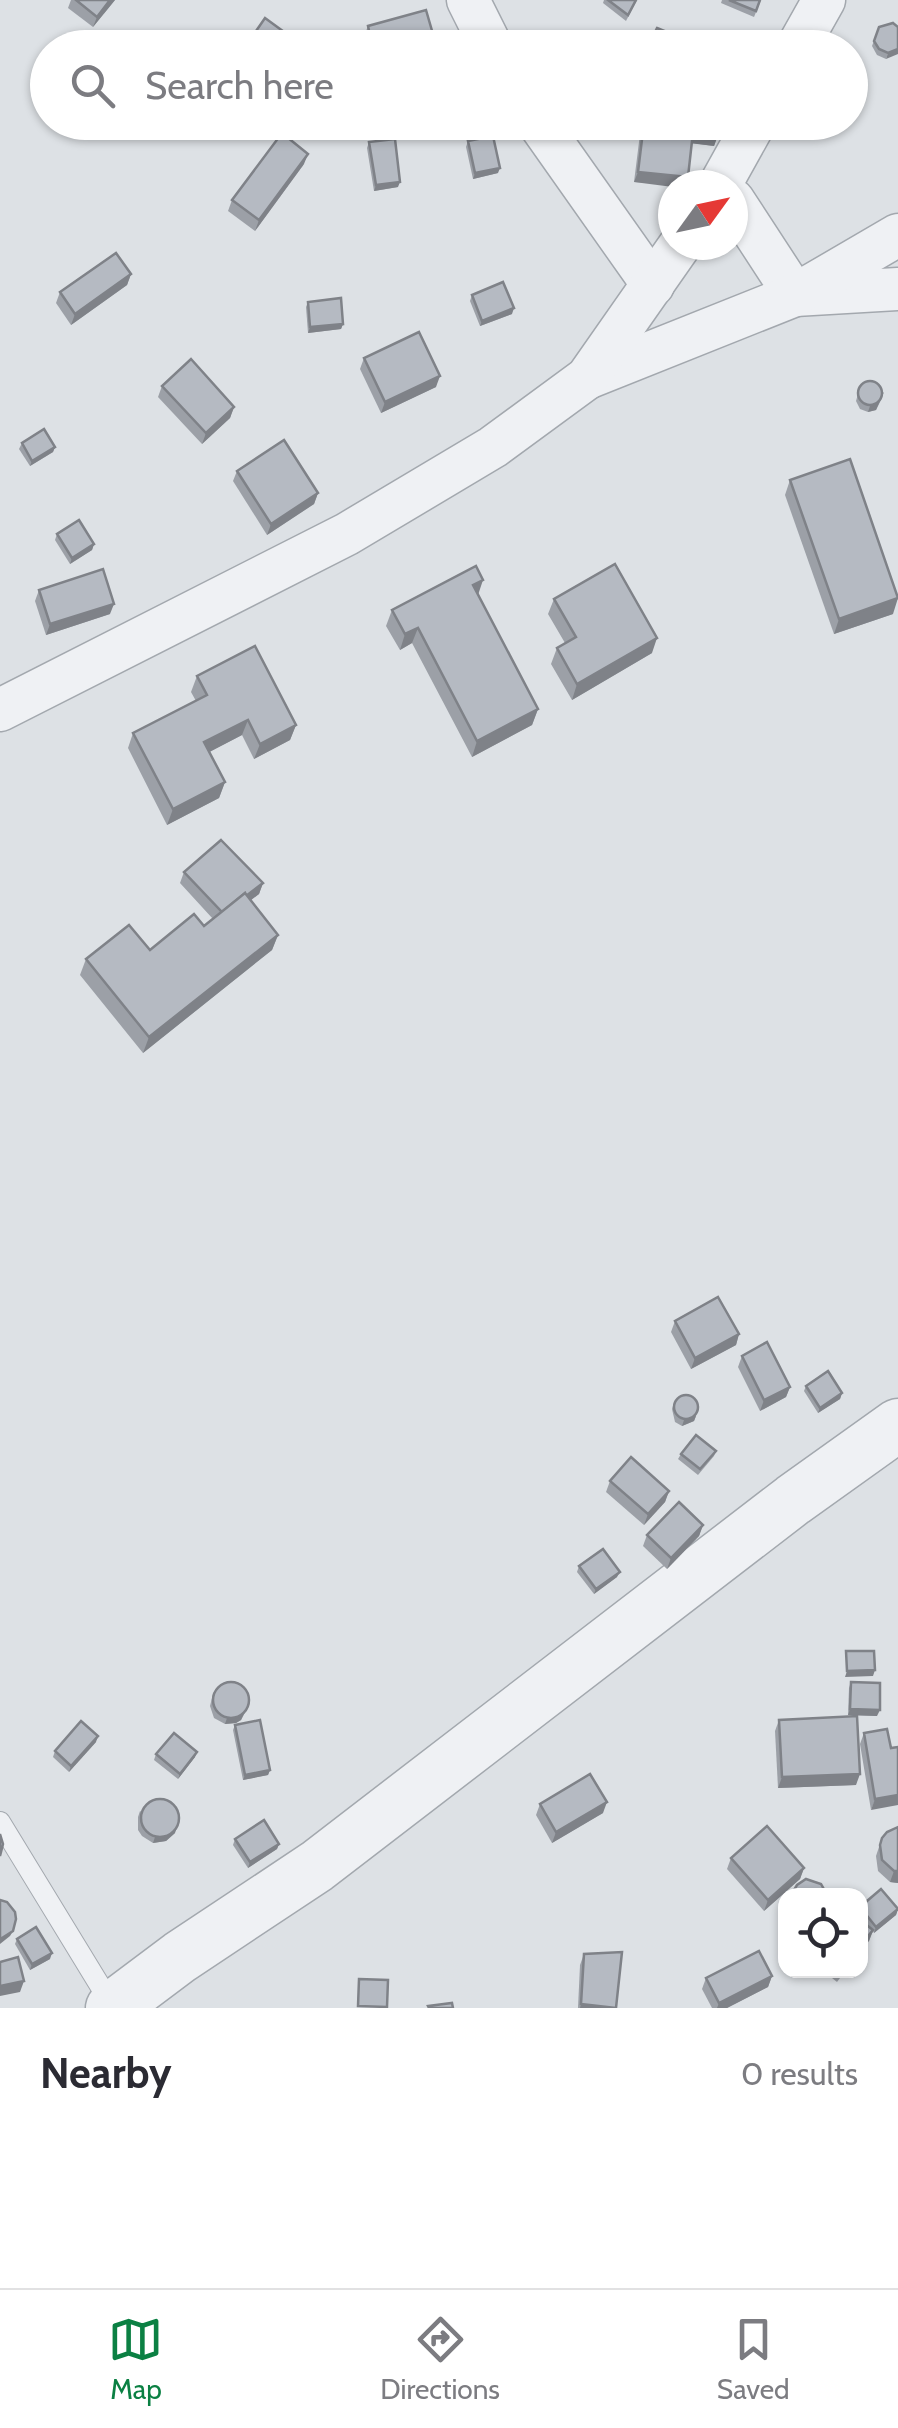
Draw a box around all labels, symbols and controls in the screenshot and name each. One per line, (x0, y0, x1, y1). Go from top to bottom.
search box (30, 30, 868, 140)
icon: search (65, 58, 120, 113)
text: Search here (145, 62, 334, 109)
north arrow (658, 170, 748, 260)
map controls (778, 1888, 868, 1978)
button: locate (778, 1888, 868, 1978)
text: Nearby (40, 2047, 172, 2099)
text: 0 results (741, 2054, 858, 2093)
tab: Map (108, 2312, 163, 2406)
tab: Directions (380, 2312, 500, 2406)
tab: Saved (717, 2312, 790, 2406)

